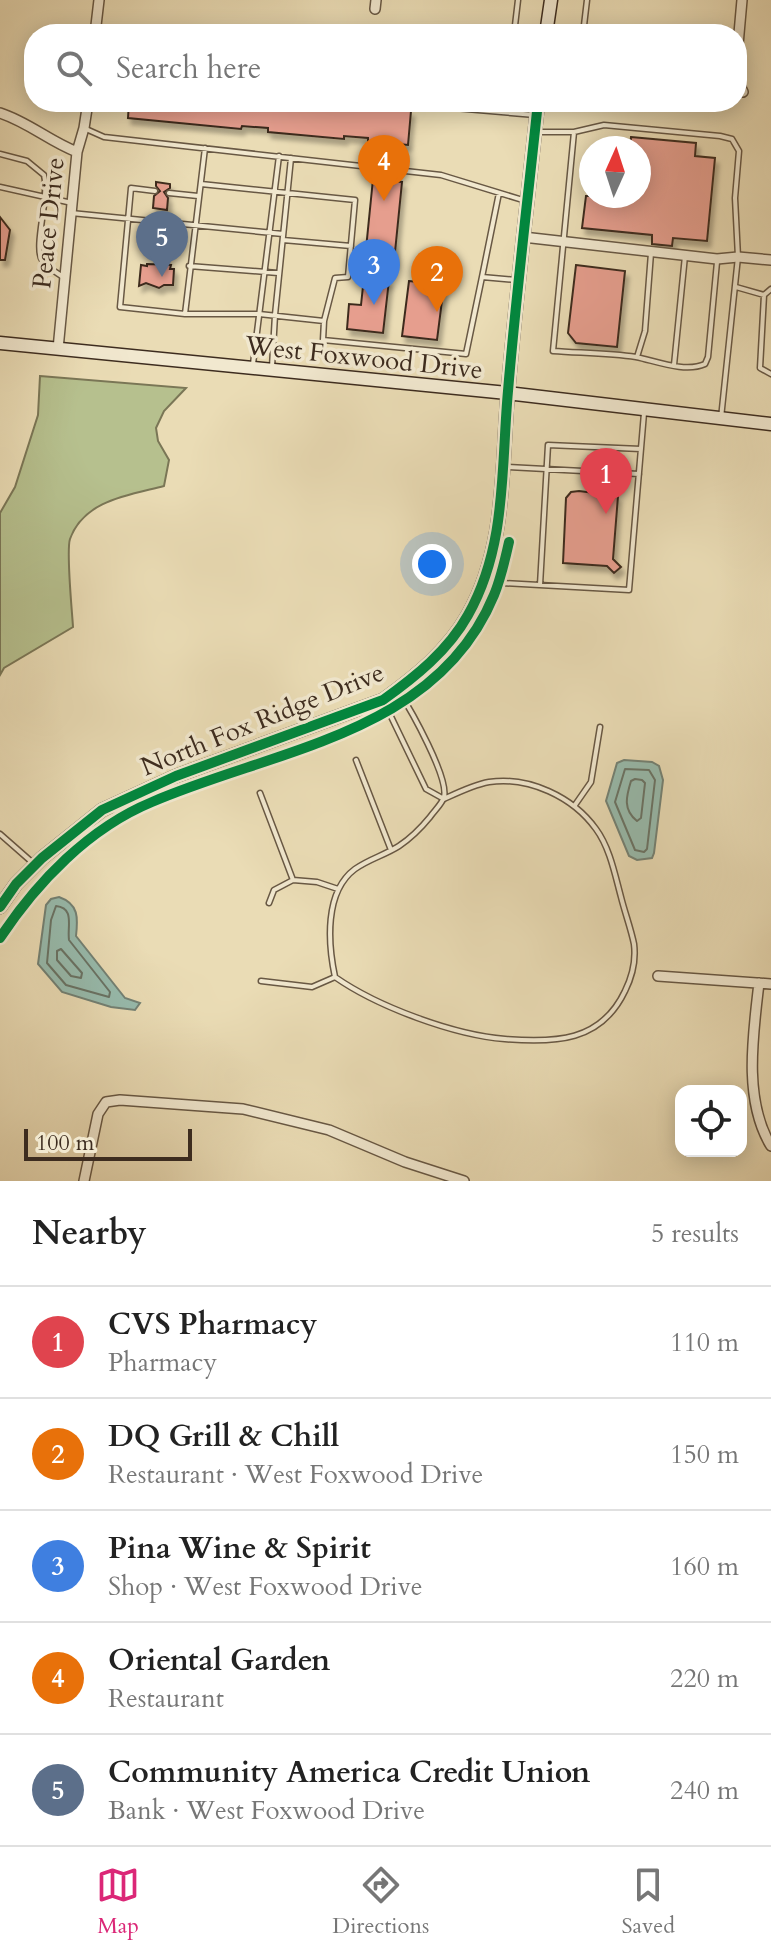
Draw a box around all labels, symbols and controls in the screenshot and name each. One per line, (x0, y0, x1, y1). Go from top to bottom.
search box (24, 24, 747, 112)
icon: search (52, 46, 96, 90)
text: Search here (116, 48, 261, 89)
pin: 4 (358, 135, 410, 201)
north arrow (579, 136, 651, 208)
street label: Peace Drive (24, 156, 73, 290)
pin: 5 (136, 211, 188, 277)
pin: 3 (348, 239, 400, 305)
pin: 2 (411, 246, 463, 312)
street label: West Foxwood Drive (242, 328, 485, 387)
pin: 1 (580, 448, 632, 514)
your location (412, 544, 452, 584)
street label: North Fox Ridge Drive (135, 655, 389, 784)
map controls (675, 1085, 747, 1157)
button: locate (675, 1085, 747, 1157)
scale bar (24, 1125, 192, 1161)
text: 100 m (36, 1128, 94, 1158)
text: Nearby (32, 1210, 147, 1256)
text: 5 results (651, 1216, 739, 1251)
text: CVS Pharmacy (108, 1304, 317, 1345)
text: 1 (51, 1325, 65, 1360)
text: 110 m (670, 1325, 739, 1360)
text: Pharmacy (108, 1345, 217, 1380)
text: DQ Grill & Chill (108, 1416, 339, 1457)
text: 2 (51, 1437, 65, 1472)
text: 150 m (670, 1437, 739, 1472)
text: Restaurant · West Foxwood Drive (108, 1457, 483, 1492)
text: Pina Wine & Spirit (108, 1528, 371, 1569)
text: 3 (51, 1549, 65, 1584)
text: 160 m (670, 1549, 739, 1584)
text: Shop · West Foxwood Drive (108, 1569, 423, 1604)
text: Oriental Garden (108, 1640, 330, 1681)
text: 4 (51, 1661, 65, 1696)
text: 220 m (670, 1661, 739, 1696)
text: Restaurant (108, 1681, 224, 1716)
text: Community America Credit Union (108, 1752, 590, 1793)
text: 5 (51, 1773, 65, 1808)
text: 240 m (670, 1773, 739, 1808)
text: Bank · West Foxwood Drive (108, 1793, 425, 1828)
tab: Map (96, 1863, 140, 1941)
tab: Directions (332, 1863, 429, 1941)
tab: Saved (622, 1863, 675, 1941)

